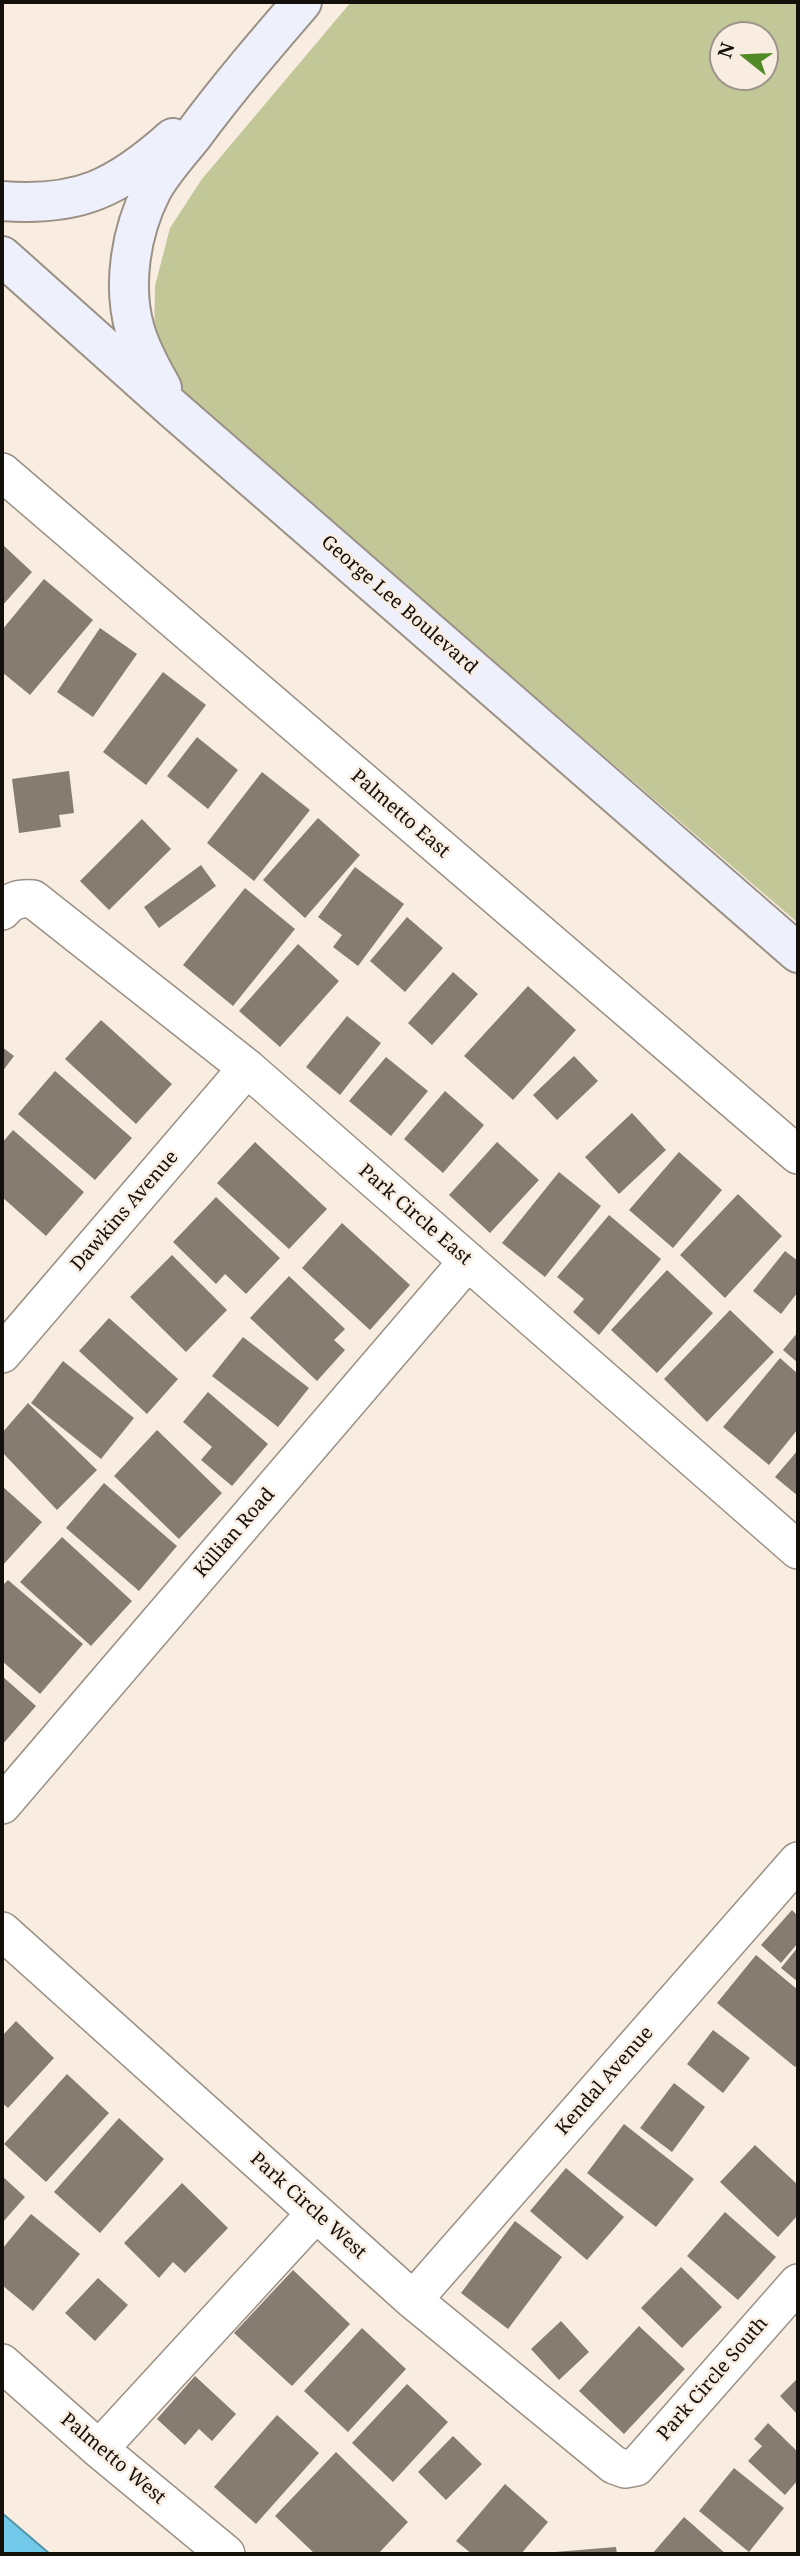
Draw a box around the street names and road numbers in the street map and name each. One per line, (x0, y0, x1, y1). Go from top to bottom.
street label: George Lee Boulevard (316, 531, 482, 679)
street label: Palmetto East (346, 765, 454, 863)
street label: Dawkins Avenue (67, 1146, 183, 1276)
street label: Park Circle East (354, 1160, 476, 1270)
street label: Killian Road (190, 1484, 280, 1582)
street label: Kendal Avenue (552, 2022, 658, 2140)
street label: Park Circle West (245, 2148, 371, 2264)
street label: Park Circle South (653, 2313, 773, 2445)
street label: Palmetto West (56, 2409, 170, 2509)

